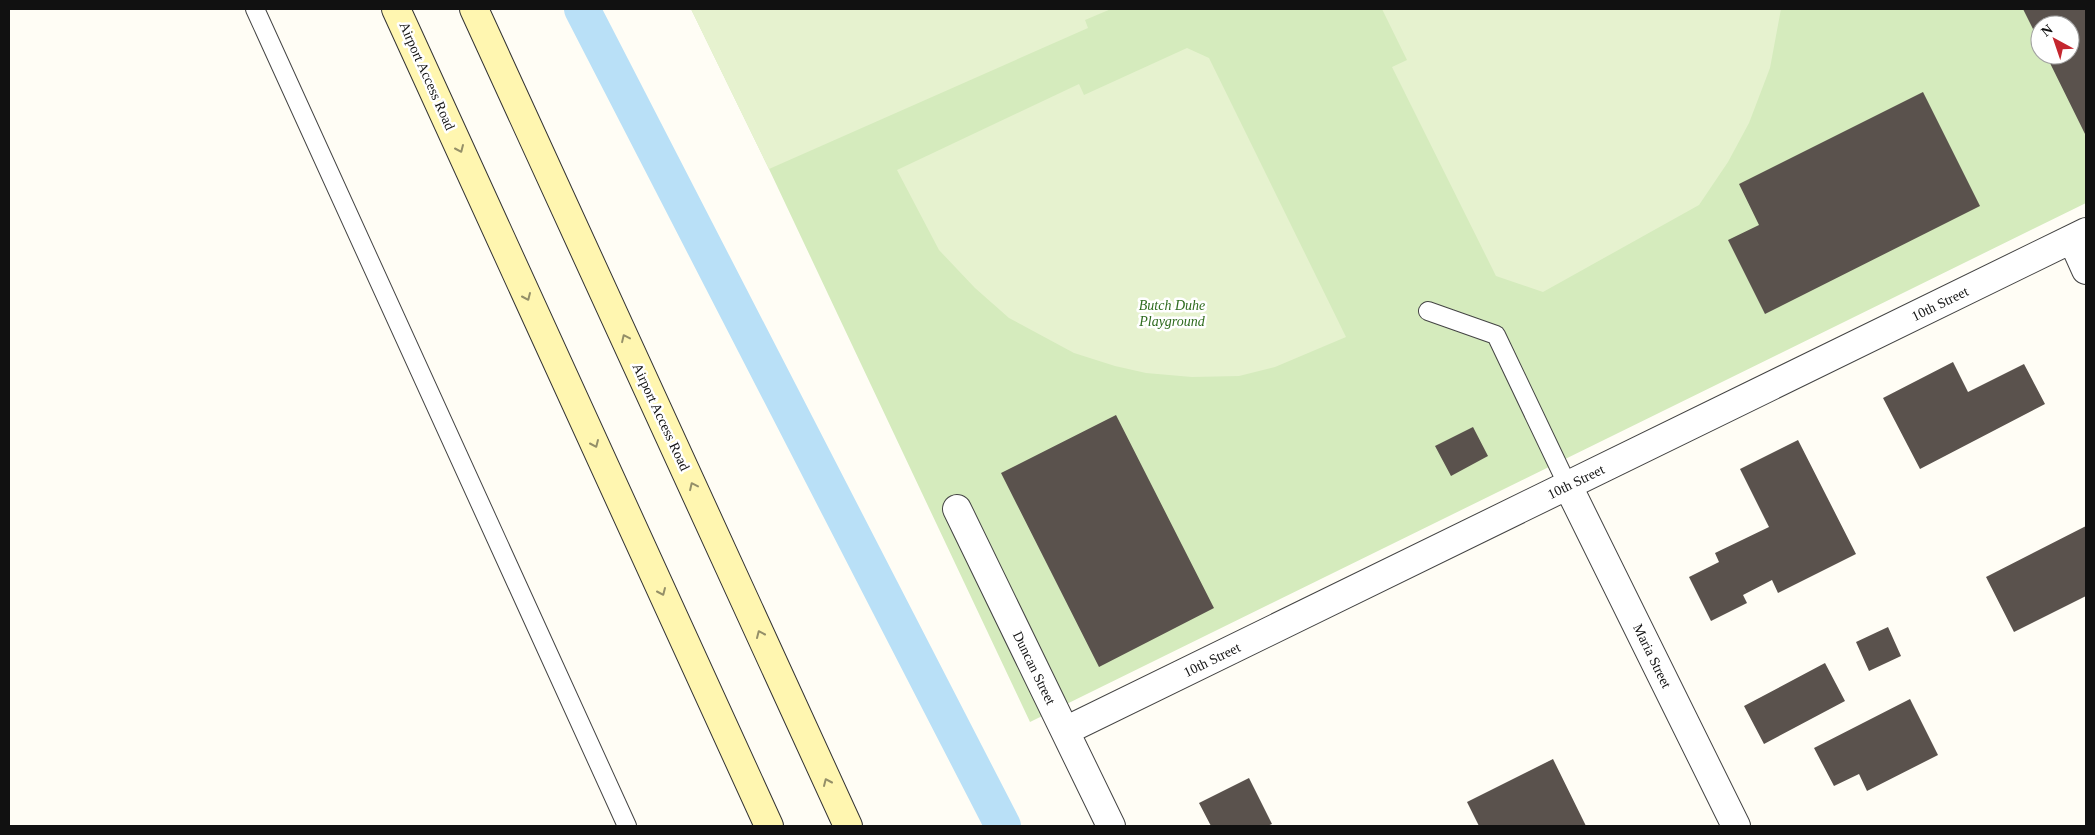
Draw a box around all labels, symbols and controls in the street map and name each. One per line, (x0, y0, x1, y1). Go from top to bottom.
north arrow (2030, 15, 2080, 65)
street label: Airport Access Road (396, 20, 458, 132)
text: N (2038, 21, 2056, 39)
one-way arrow (454, 144, 464, 153)
street label: 10th Street (1909, 284, 1971, 324)
one-way arrow (521, 292, 532, 301)
park label: Butch Duhe Playground (1138, 298, 1206, 329)
one-way arrow (621, 334, 632, 343)
street label: Airport Access Road (630, 361, 692, 473)
one-way arrow (588, 439, 599, 448)
street label: 10th Street (1545, 462, 1607, 502)
one-way arrow (688, 482, 699, 491)
one-way arrow (656, 587, 666, 596)
street label: Maria Street (1630, 621, 1674, 691)
street label: Duncan Street (1010, 629, 1058, 707)
one-way arrow (756, 630, 766, 639)
street label: 10th Street (1181, 640, 1243, 680)
one-way arrow (823, 778, 834, 787)

